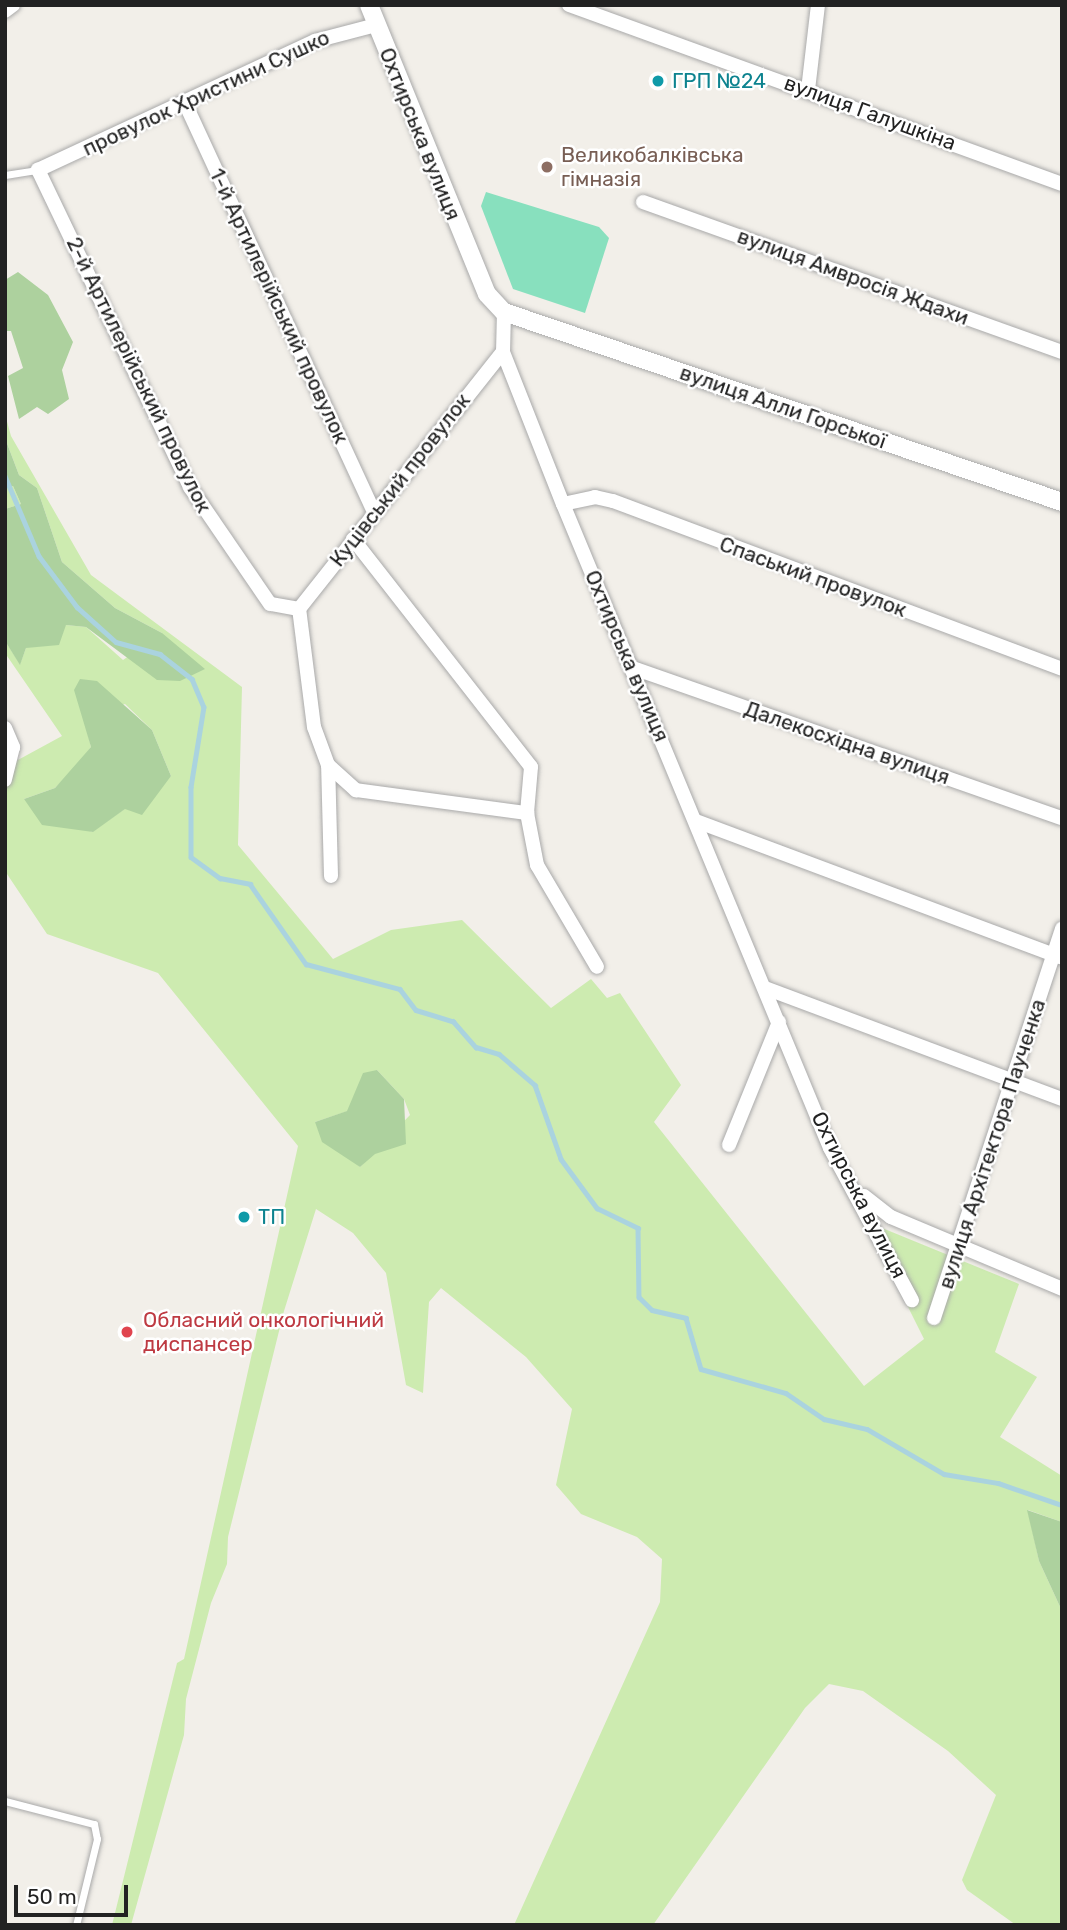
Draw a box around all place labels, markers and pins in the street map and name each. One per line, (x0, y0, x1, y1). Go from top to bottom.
place label: ГРП №24 (672, 68, 766, 94)
marker: ГРП №24 (650, 73, 666, 89)
place label: Великобалківська гімназія (561, 142, 744, 192)
marker: Великобалківська гімназія (539, 159, 555, 175)
place label: ТП (258, 1204, 285, 1230)
marker: ТП (236, 1209, 252, 1225)
place label: Обласний онкологічний диспансер (143, 1307, 384, 1357)
marker: Обласний онкологічний диспансер (117, 1322, 137, 1342)

